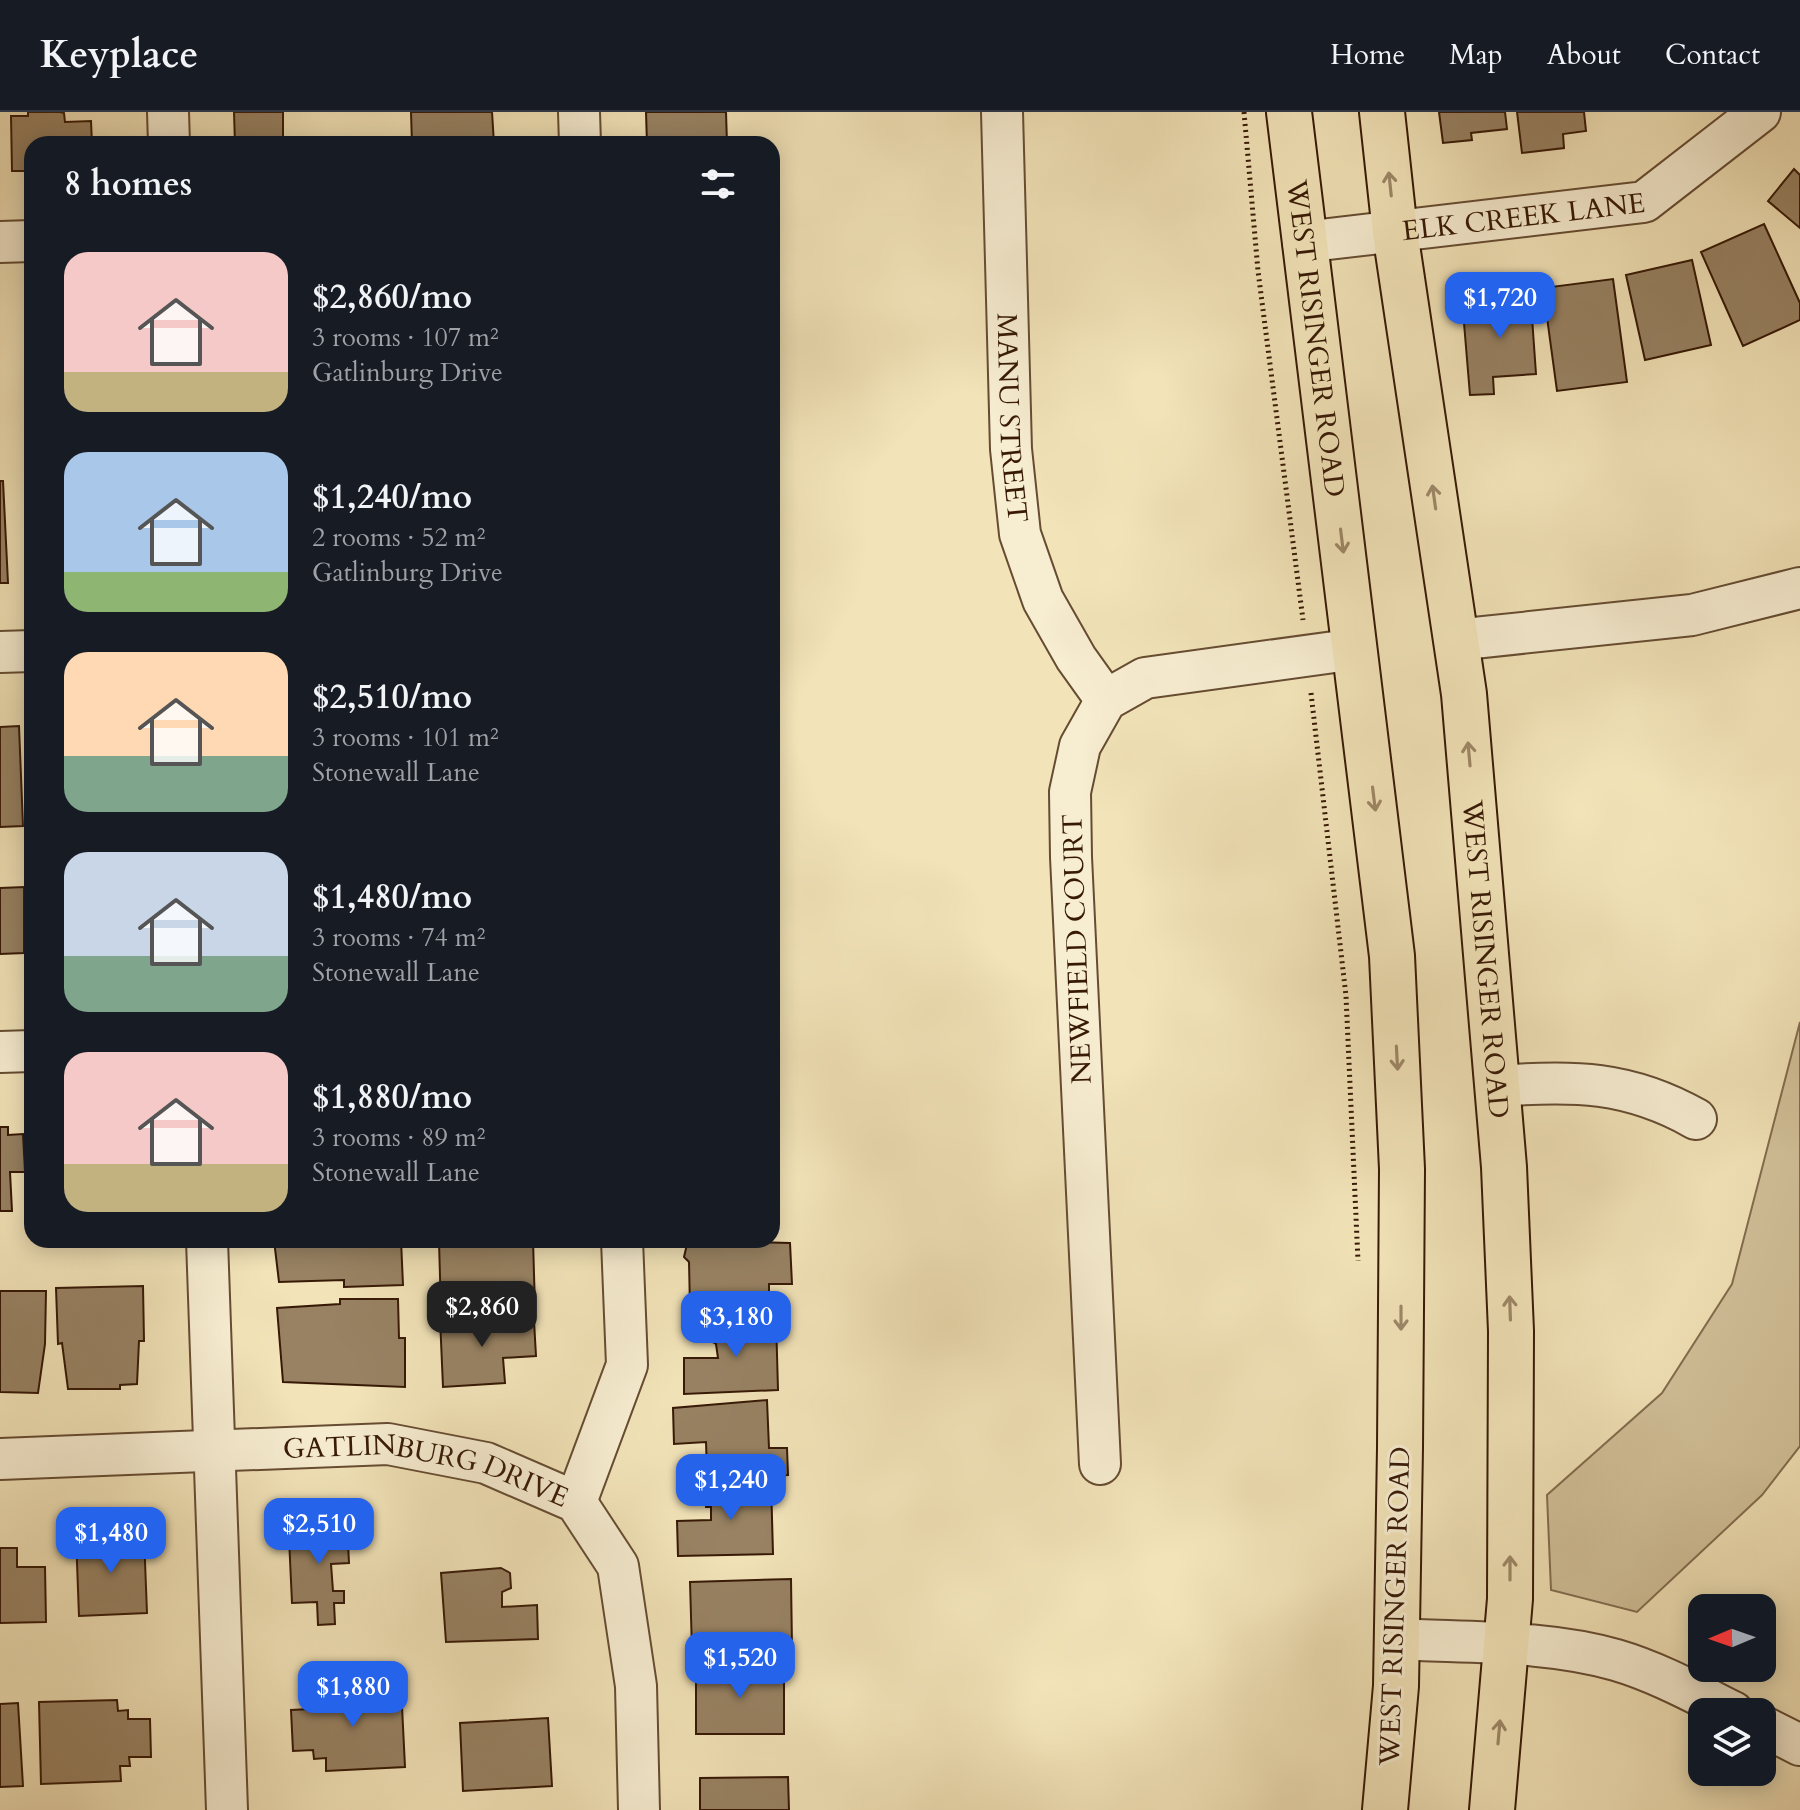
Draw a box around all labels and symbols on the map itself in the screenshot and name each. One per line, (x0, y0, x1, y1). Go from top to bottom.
one-way arrow (1382, 171, 1397, 198)
street label: WEST RISINGER ROAD (1277, 177, 1354, 499)
street label: ELK CREEK LANE (1400, 184, 1647, 250)
pin: $1,720 (1435, 272, 1565, 340)
street label: MANU STREET (987, 313, 1037, 524)
one-way arrow (1426, 485, 1441, 510)
one-way arrow (1335, 528, 1350, 553)
one-way arrow (1461, 741, 1476, 768)
one-way arrow (1366, 785, 1381, 812)
street label: WEST RISINGER ROAD (1453, 798, 1518, 1120)
street label: NEWFIELD COURT (1053, 813, 1101, 1085)
one-way arrow (1389, 1044, 1404, 1071)
pin: $2,860 (417, 1281, 547, 1349)
pin: $3,180 (671, 1291, 801, 1359)
one-way arrow (1503, 1295, 1518, 1322)
one-way arrow (1393, 1304, 1409, 1331)
street label: GATLINBURG DRIVE (282, 1426, 575, 1517)
street label: WEST RISINGER ROAD (1370, 1446, 1420, 1767)
pin: $1,240 (666, 1454, 796, 1522)
pin: $2,510 (254, 1498, 384, 1566)
pin: $1,480 (46, 1507, 176, 1575)
one-way arrow (1502, 1555, 1518, 1582)
north arrow (1688, 1594, 1776, 1682)
pin: $1,520 (675, 1632, 805, 1700)
pin: $1,880 (288, 1661, 418, 1729)
one-way arrow (1491, 1719, 1506, 1746)

